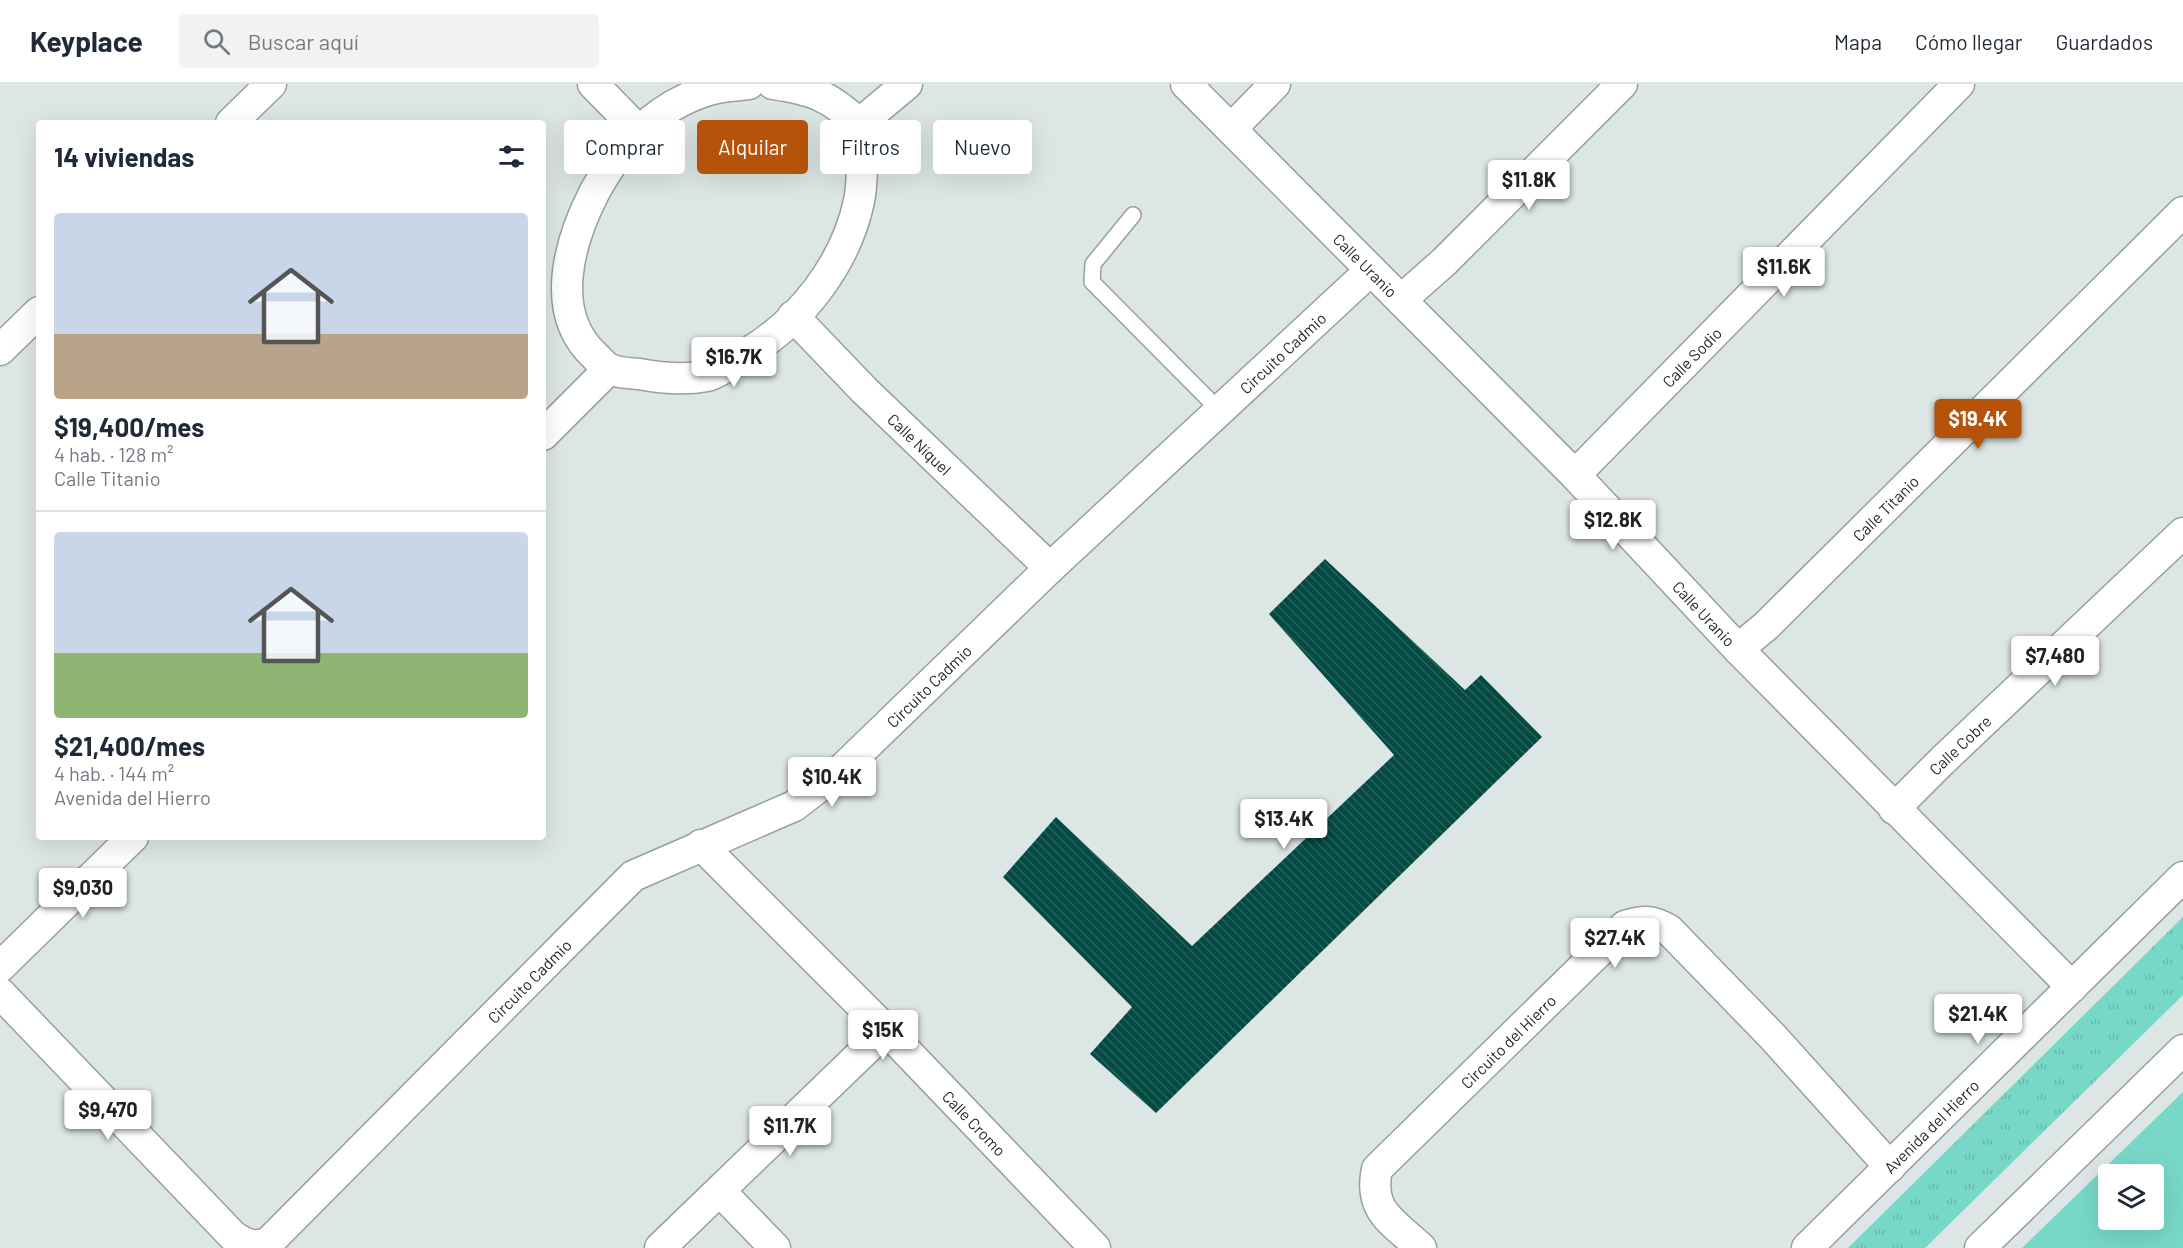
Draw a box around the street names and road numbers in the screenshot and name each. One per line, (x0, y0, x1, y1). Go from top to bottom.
street label: Calle Uranio (1330, 229, 1402, 301)
street label: Circuito Cadmio (1235, 308, 1329, 397)
street label: Calle Sodio (1658, 323, 1725, 391)
street label: Calle Níquel (884, 409, 956, 478)
street label: Calle Titanio (1848, 471, 1922, 545)
street label: Calle Uranio (1669, 577, 1740, 650)
street label: Circuito Cadmio (882, 640, 975, 731)
street label: Calle Cobre (1925, 711, 1995, 778)
street label: Circuito Cadmio (483, 935, 575, 1027)
street label: Circuito del Hierro (1456, 990, 1559, 1092)
street label: Avenida del Hierro (1879, 1075, 1982, 1177)
street label: Calle Cromo (939, 1086, 1010, 1159)

